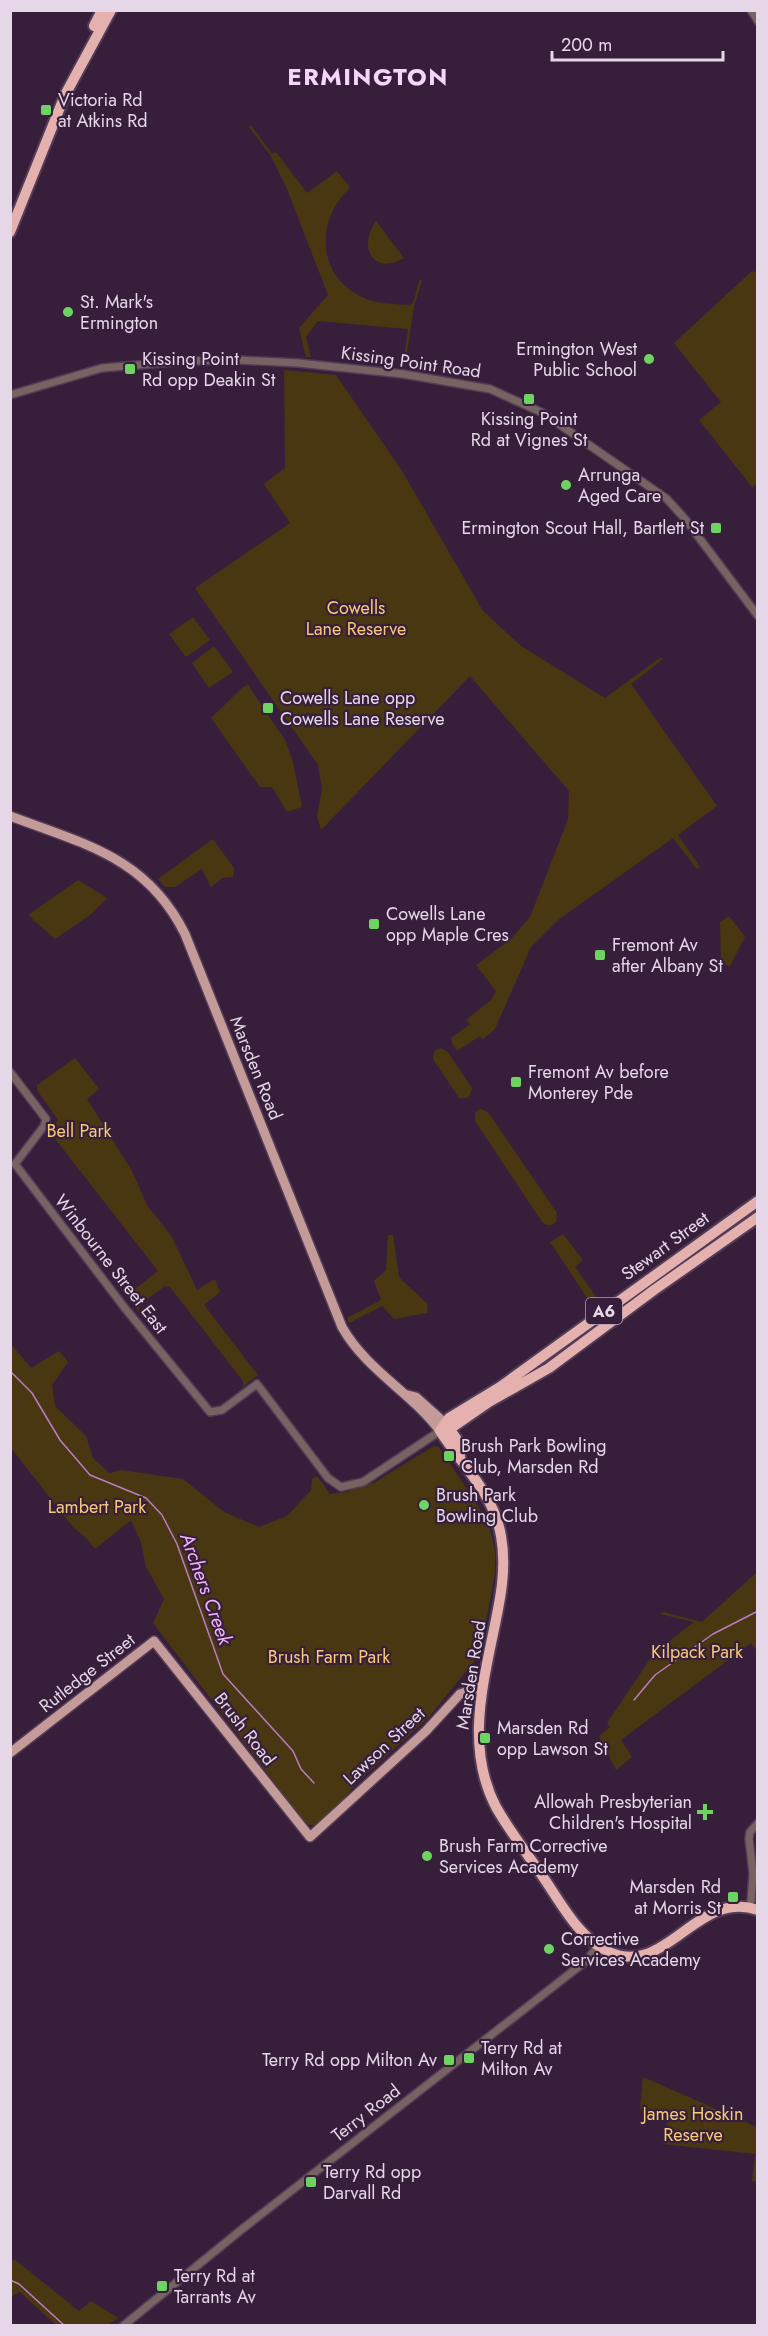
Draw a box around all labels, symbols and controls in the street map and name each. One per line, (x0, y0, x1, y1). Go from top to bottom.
scale bar (552, 24, 723, 62)
text: 200 m (561, 32, 612, 58)
district label: ERMINGTON (287, 59, 449, 94)
place label: Victoria Rd at Atkins Rd (58, 87, 148, 134)
marker: Victoria Rd at Atkins Rd (39, 103, 53, 117)
place label: St. Mark's Ermington (80, 289, 158, 336)
marker: St. Mark's Ermington (61, 305, 75, 319)
place label: Ermington West Public School (516, 336, 638, 383)
street label: Kissing Point Road (339, 339, 483, 385)
place label: Kissing Point Rd opp Deakin St (142, 346, 276, 393)
marker: Ermington West Public School (642, 352, 656, 366)
marker: Kissing Point Rd opp Deakin St (123, 362, 137, 376)
marker: Kissing Point Rd at Vignes St (522, 392, 536, 406)
place label: Kissing Point Rd at Vignes St (471, 406, 588, 453)
place label: Arrunga Aged Care (578, 462, 661, 509)
marker: Arrunga Aged Care (559, 478, 573, 492)
place label: Ermington Scout Hall, Bartlett St (461, 515, 705, 541)
marker: Ermington Scout Hall, Bartlett St (709, 521, 723, 535)
park label: Cowells Lane Reserve (306, 595, 406, 642)
place label: Cowells Lane opp Cowells Lane Reserve (280, 685, 444, 732)
marker: Cowells Lane opp Cowells Lane Reserve (261, 701, 275, 715)
place label: Cowells Lane opp Maple Cres (386, 901, 509, 948)
marker: Cowells Lane opp Maple Cres (367, 917, 381, 931)
place label: Fremont Av after Albany St (612, 932, 723, 979)
marker: Fremont Av after Albany St (593, 948, 607, 962)
street label: Marsden Road (223, 1012, 289, 1124)
place label: Fremont Av before Monterey Pde (528, 1059, 669, 1106)
marker: Fremont Av before Monterey Pde (509, 1075, 523, 1089)
park label: Bell Park (46, 1118, 112, 1144)
street label: Winbourne Street East (48, 1189, 174, 1340)
street label: Stewart Street (616, 1205, 715, 1287)
road number: A6 (586, 1298, 622, 1324)
place label: Brush Park Bowling Club, Marsden Rd (461, 1433, 607, 1480)
marker: Brush Park Bowling Club, Marsden Rd (442, 1449, 456, 1463)
place label: Brush Park Bowling Club (436, 1482, 538, 1529)
park label: Lambert Park (48, 1494, 146, 1520)
marker: Brush Park Bowling Club (417, 1498, 431, 1512)
water label: Archers Creek (172, 1528, 240, 1650)
street label: Marsden Road (450, 1619, 492, 1731)
street label: Rutledge Street (34, 1627, 141, 1719)
park label: Kilpack Park (651, 1639, 743, 1665)
park label: Brush Farm Park (268, 1644, 390, 1670)
street label: Brush Road (208, 1687, 282, 1771)
street label: Lawson Street (337, 1701, 431, 1791)
place label: Marsden Rd opp Lawson St (497, 1715, 608, 1762)
marker: Marsden Rd opp Lawson St (478, 1731, 492, 1745)
place label: Allowah Presbyterian Children's Hospital (534, 1789, 692, 1836)
marker: Allowah Presbyterian Children's Hospital (696, 1803, 714, 1821)
place label: Brush Farm Corrective Services Academy (439, 1833, 608, 1880)
marker: Brush Farm Corrective Services Academy (420, 1849, 434, 1863)
place label: Marsden Rd at Morris St (630, 1874, 722, 1921)
marker: Marsden Rd at Morris St (726, 1890, 740, 1904)
place label: Corrective Services Academy (561, 1926, 701, 1973)
marker: Corrective Services Academy (542, 1942, 556, 1956)
place label: Terry Rd at Milton Av (481, 2035, 562, 2082)
place label: Terry Rd opp Milton Av (262, 2047, 437, 2073)
marker: Terry Rd at Milton Av (462, 2051, 476, 2065)
marker: Terry Rd opp Milton Av (442, 2053, 456, 2067)
street label: Terry Road (326, 2078, 406, 2148)
park label: James Hoskin Reserve (641, 2101, 743, 2148)
place label: Terry Rd opp Darvall Rd (323, 2159, 421, 2206)
marker: Terry Rd opp Darvall Rd (304, 2175, 318, 2189)
place label: Terry Rd at Tarrants Av (174, 2263, 256, 2310)
marker: Terry Rd at Tarrants Av (155, 2279, 169, 2293)

